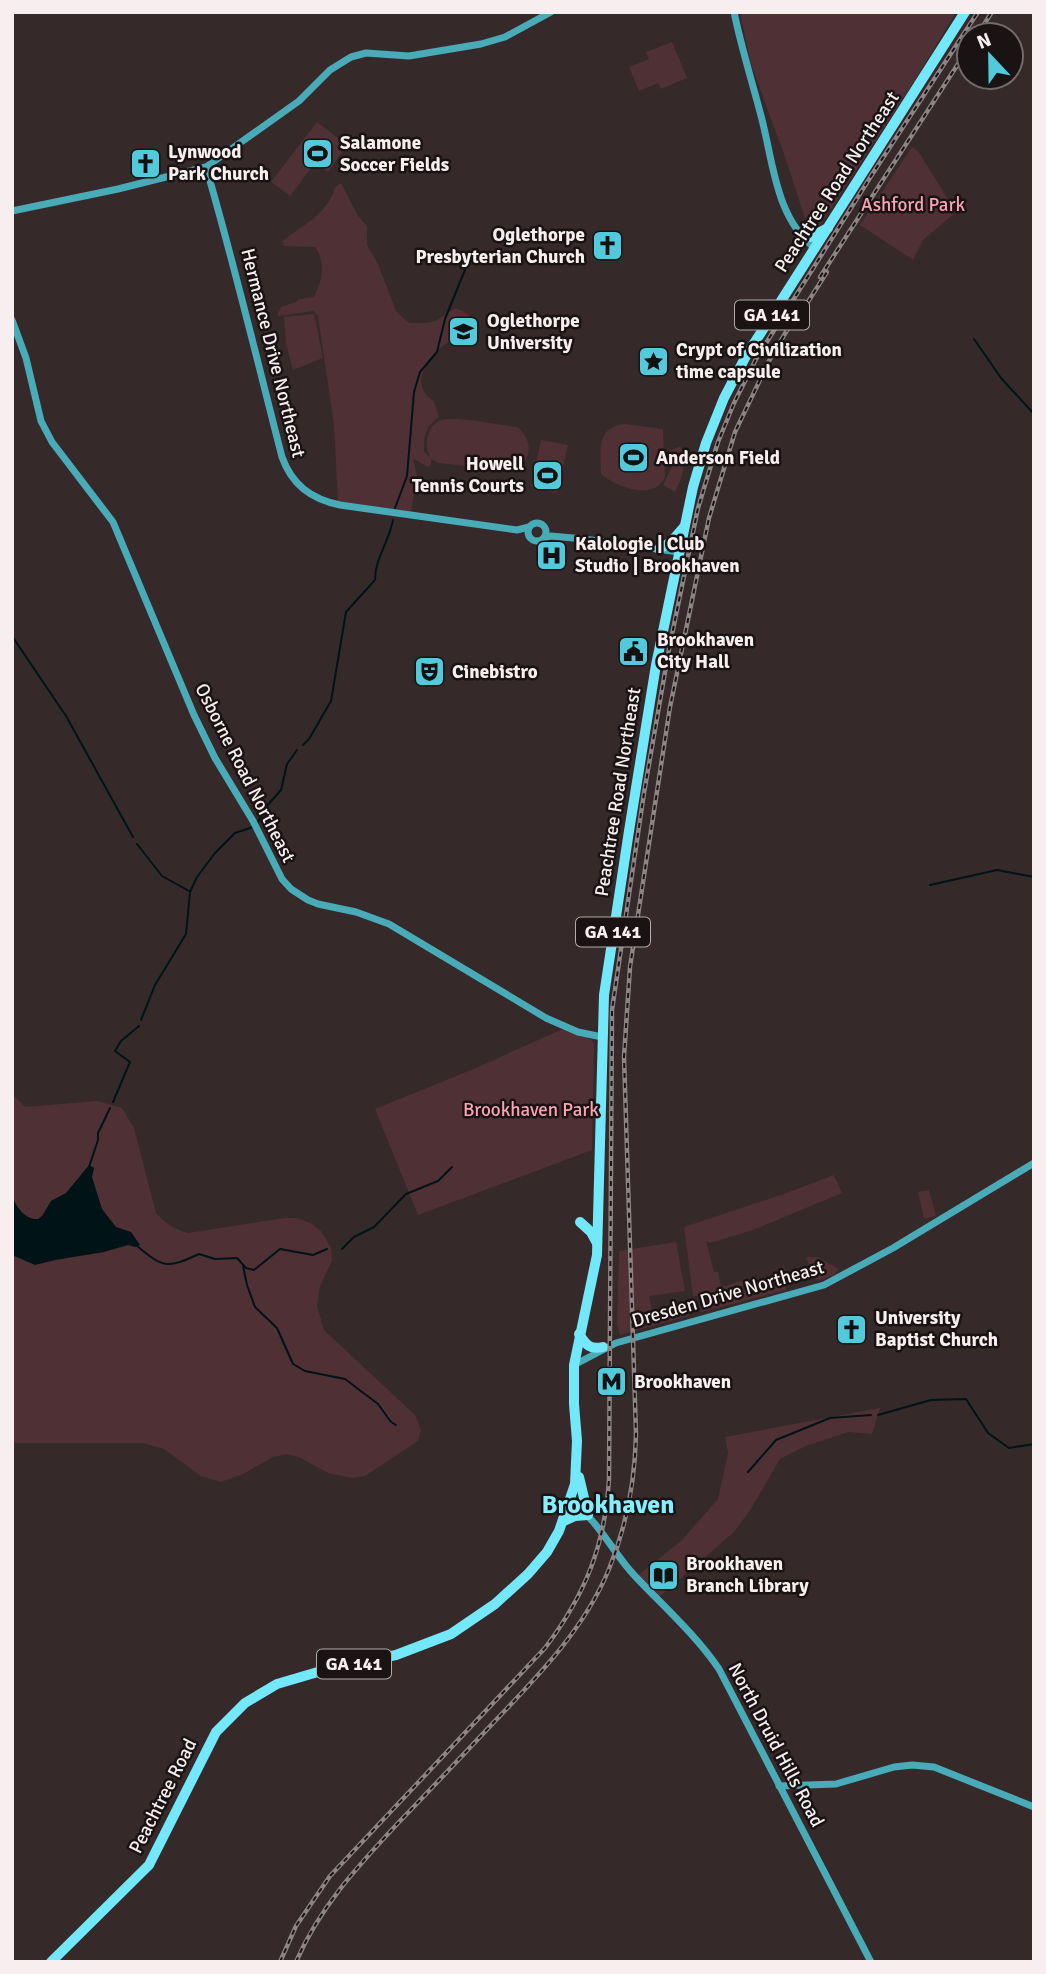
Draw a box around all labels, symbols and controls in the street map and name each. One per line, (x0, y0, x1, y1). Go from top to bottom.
north arrow (955, 21, 1025, 91)
text: N (973, 28, 995, 55)
street label: Peachtree Road Northeast (769, 87, 905, 277)
place label: Salamone Soccer Fields (340, 131, 449, 177)
sports icon: Salamone Soccer Fields (300, 137, 334, 171)
place label: Lynwood Park Church (168, 140, 269, 186)
church icon: Lynwood Park Church (128, 146, 162, 180)
park label: Ashford Park (861, 193, 965, 217)
place label: Oglethorpe Presbyterian Church (416, 223, 585, 269)
church icon: Oglethorpe Presbyterian Church (591, 229, 625, 263)
street label: Hermance Drive Northeast (235, 246, 311, 461)
road number: GA 141 (735, 300, 809, 330)
place label: Oglethorpe University (487, 309, 580, 355)
school or university icon: Oglethorpe University (447, 315, 481, 349)
place label: Crypt of Civilization time capsule (675, 338, 842, 384)
place icon: Crypt of Civilization time capsule (636, 344, 670, 378)
sports icon: Anderson Field (616, 441, 650, 475)
place label: Anderson Field (656, 446, 780, 470)
place label: Howell Tennis Courts (412, 452, 524, 498)
sports icon: Howell Tennis Courts (530, 458, 564, 492)
place label: Kalologie | Club Studio | Brookhaven (575, 532, 740, 578)
hospital icon: Kalologie | Club Studio | Brookhaven (535, 538, 569, 572)
place label: Brookhaven City Hall (657, 628, 754, 674)
public building icon: Brookhaven City Hall (617, 634, 651, 668)
theatre icon: Cinebistro (412, 655, 446, 689)
place label: Cinebistro (452, 660, 538, 684)
street label: Osborne Road Northeast (189, 679, 301, 867)
street label: Peachtree Road Northeast (590, 685, 646, 898)
road number: GA 141 (576, 917, 650, 946)
park label: Brookhaven Park (463, 1098, 599, 1122)
street label: Dresden Drive Northeast (629, 1255, 827, 1333)
place label: University Baptist Church (875, 1306, 998, 1352)
church icon: University Baptist Church (835, 1312, 869, 1346)
metro station icon: Brookhaven (594, 1365, 628, 1399)
place label: Brookhaven (634, 1370, 731, 1394)
district label: Brookhaven (542, 1489, 674, 1521)
place label: Brookhaven Branch Library (686, 1552, 809, 1598)
library icon: Brookhaven Branch Library (646, 1558, 680, 1592)
road number: GA 141 (317, 1650, 391, 1679)
street label: North Druid Hills Road (723, 1659, 829, 1831)
street label: Peachtree Road (124, 1735, 202, 1857)

